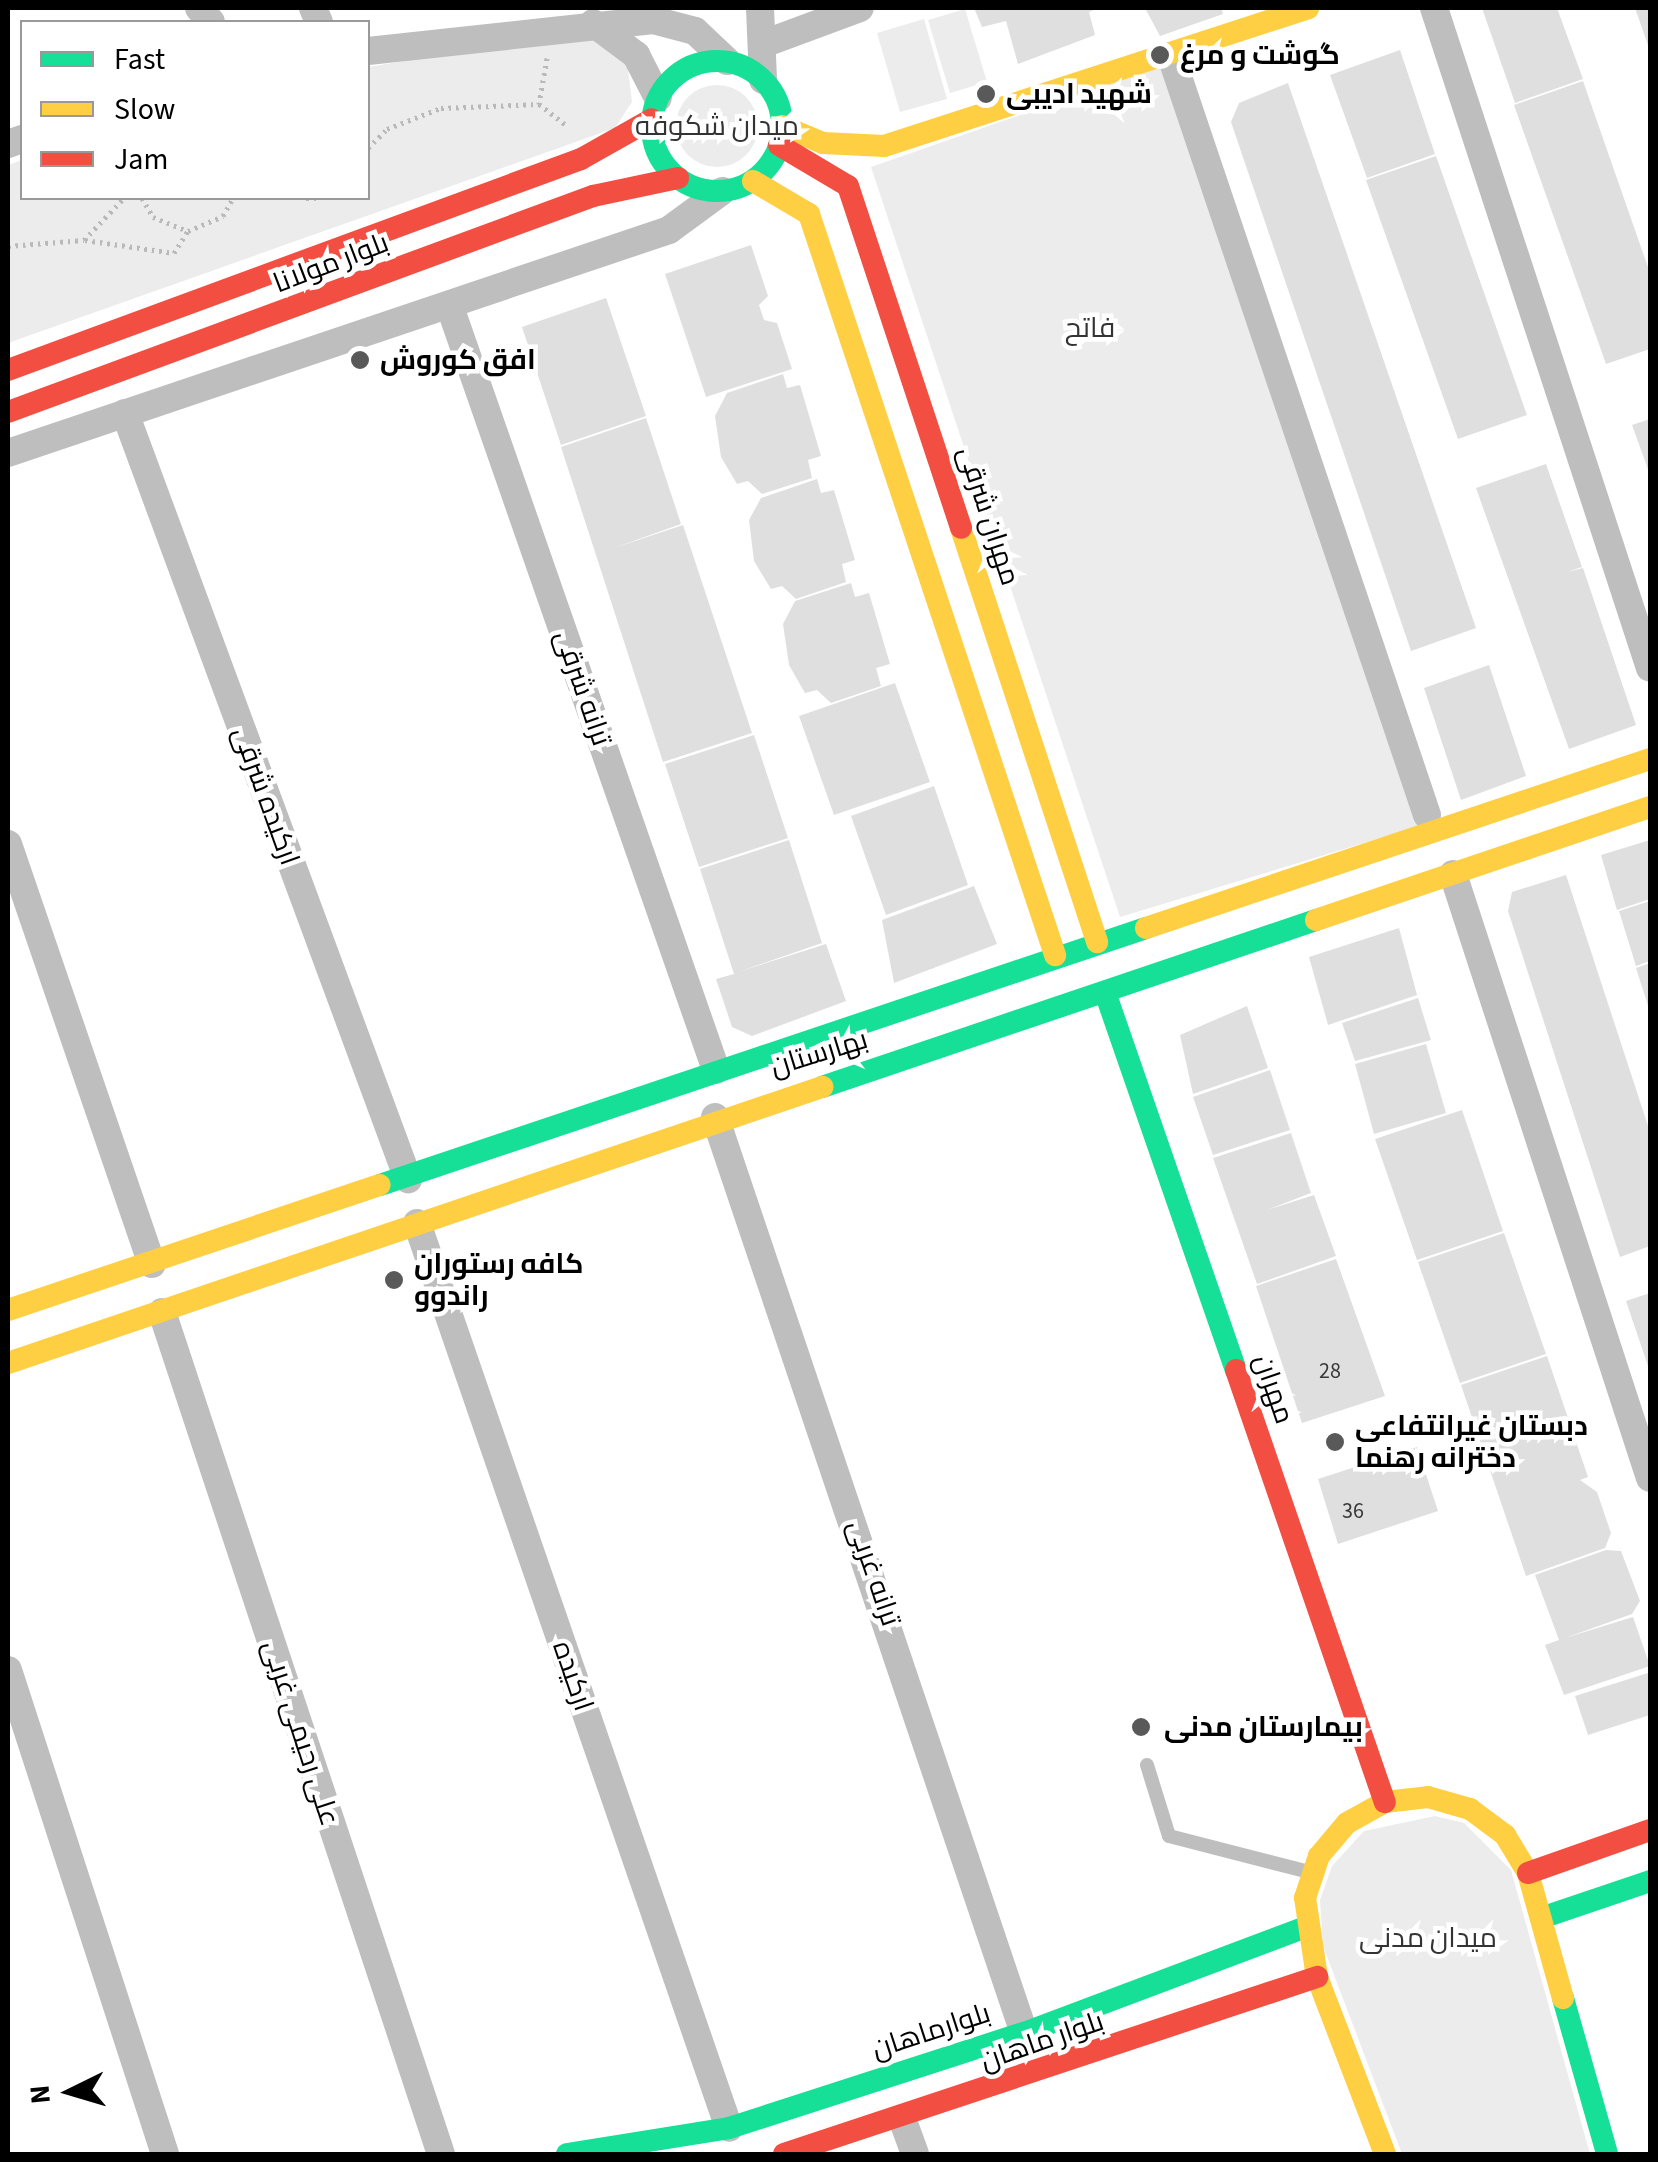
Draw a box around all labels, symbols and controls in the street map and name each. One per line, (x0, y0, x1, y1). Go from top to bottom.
legend (20, 20, 370, 200)
text: Fast (114, 38, 165, 81)
place label: گوشت و مرغ (1180, 38, 1340, 72)
marker: گوشت و مرغ (1149, 44, 1171, 66)
place label: شهید ادیبی (1006, 77, 1152, 111)
marker: شهید ادیبی (975, 83, 997, 105)
text: Slow (114, 88, 175, 131)
park label: میدان شکوفه (635, 109, 799, 143)
text: Jam (114, 138, 168, 181)
street label: بلوار مولانا (269, 226, 393, 300)
park label: فاتح (1065, 311, 1115, 345)
place label: افق کوروش (380, 343, 536, 377)
marker: افق کوروش (349, 349, 371, 371)
street label: مهران شرقی (951, 442, 1027, 590)
street label: ترانه شرقی (548, 626, 618, 750)
street label: ارکیده شرقی (225, 722, 307, 870)
street label: بهارستان (766, 1022, 872, 1084)
place label: کافه رستوران راندوو (414, 1247, 583, 1313)
marker: کافه رستوران راندوو (383, 1269, 405, 1291)
street label: مهران (1247, 1350, 1301, 1428)
house number: 28 (1319, 1359, 1341, 1385)
place label: دبستان غیرانتفاعی دخترانه رهنما (1355, 1409, 1588, 1475)
marker: دبستان غیرانتفاعی دخترانه رهنما (1324, 1431, 1346, 1453)
house number: 36 (1342, 1499, 1364, 1525)
street label: ترانه غربی (840, 1516, 908, 1630)
street label: علی رحیمی غربی (255, 1636, 347, 1830)
street label: ارکیده (545, 1637, 601, 1715)
place label: بیمارستان مدنی (1164, 1710, 1363, 1744)
marker: بیمارستان مدنی (1128, 1714, 1154, 1740)
park label: میدان مدنی (1359, 1921, 1497, 1955)
street label: بلوارماهان (868, 1996, 994, 2066)
street label: بلوار ماهان (976, 2004, 1108, 2078)
north arrow (20, 2042, 120, 2142)
text: N (19, 2084, 61, 2106)

